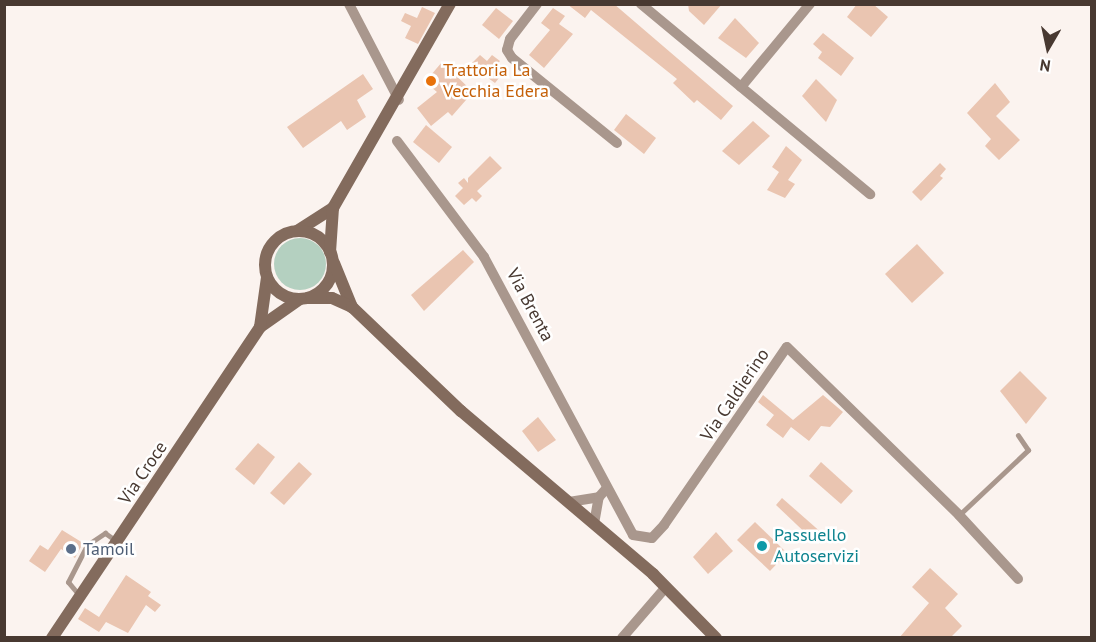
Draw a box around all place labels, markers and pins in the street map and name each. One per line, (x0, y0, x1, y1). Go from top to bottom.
place label: Trattoria La Vecchia Edera (443, 60, 549, 103)
marker: Trattoria La Vecchia Edera (424, 74, 438, 88)
place label: Passuello Autoservizi (774, 525, 859, 568)
place label: Tamoil (83, 538, 134, 560)
marker: Passuello Autoservizi (755, 539, 769, 553)
marker: Tamoil (64, 542, 78, 556)

